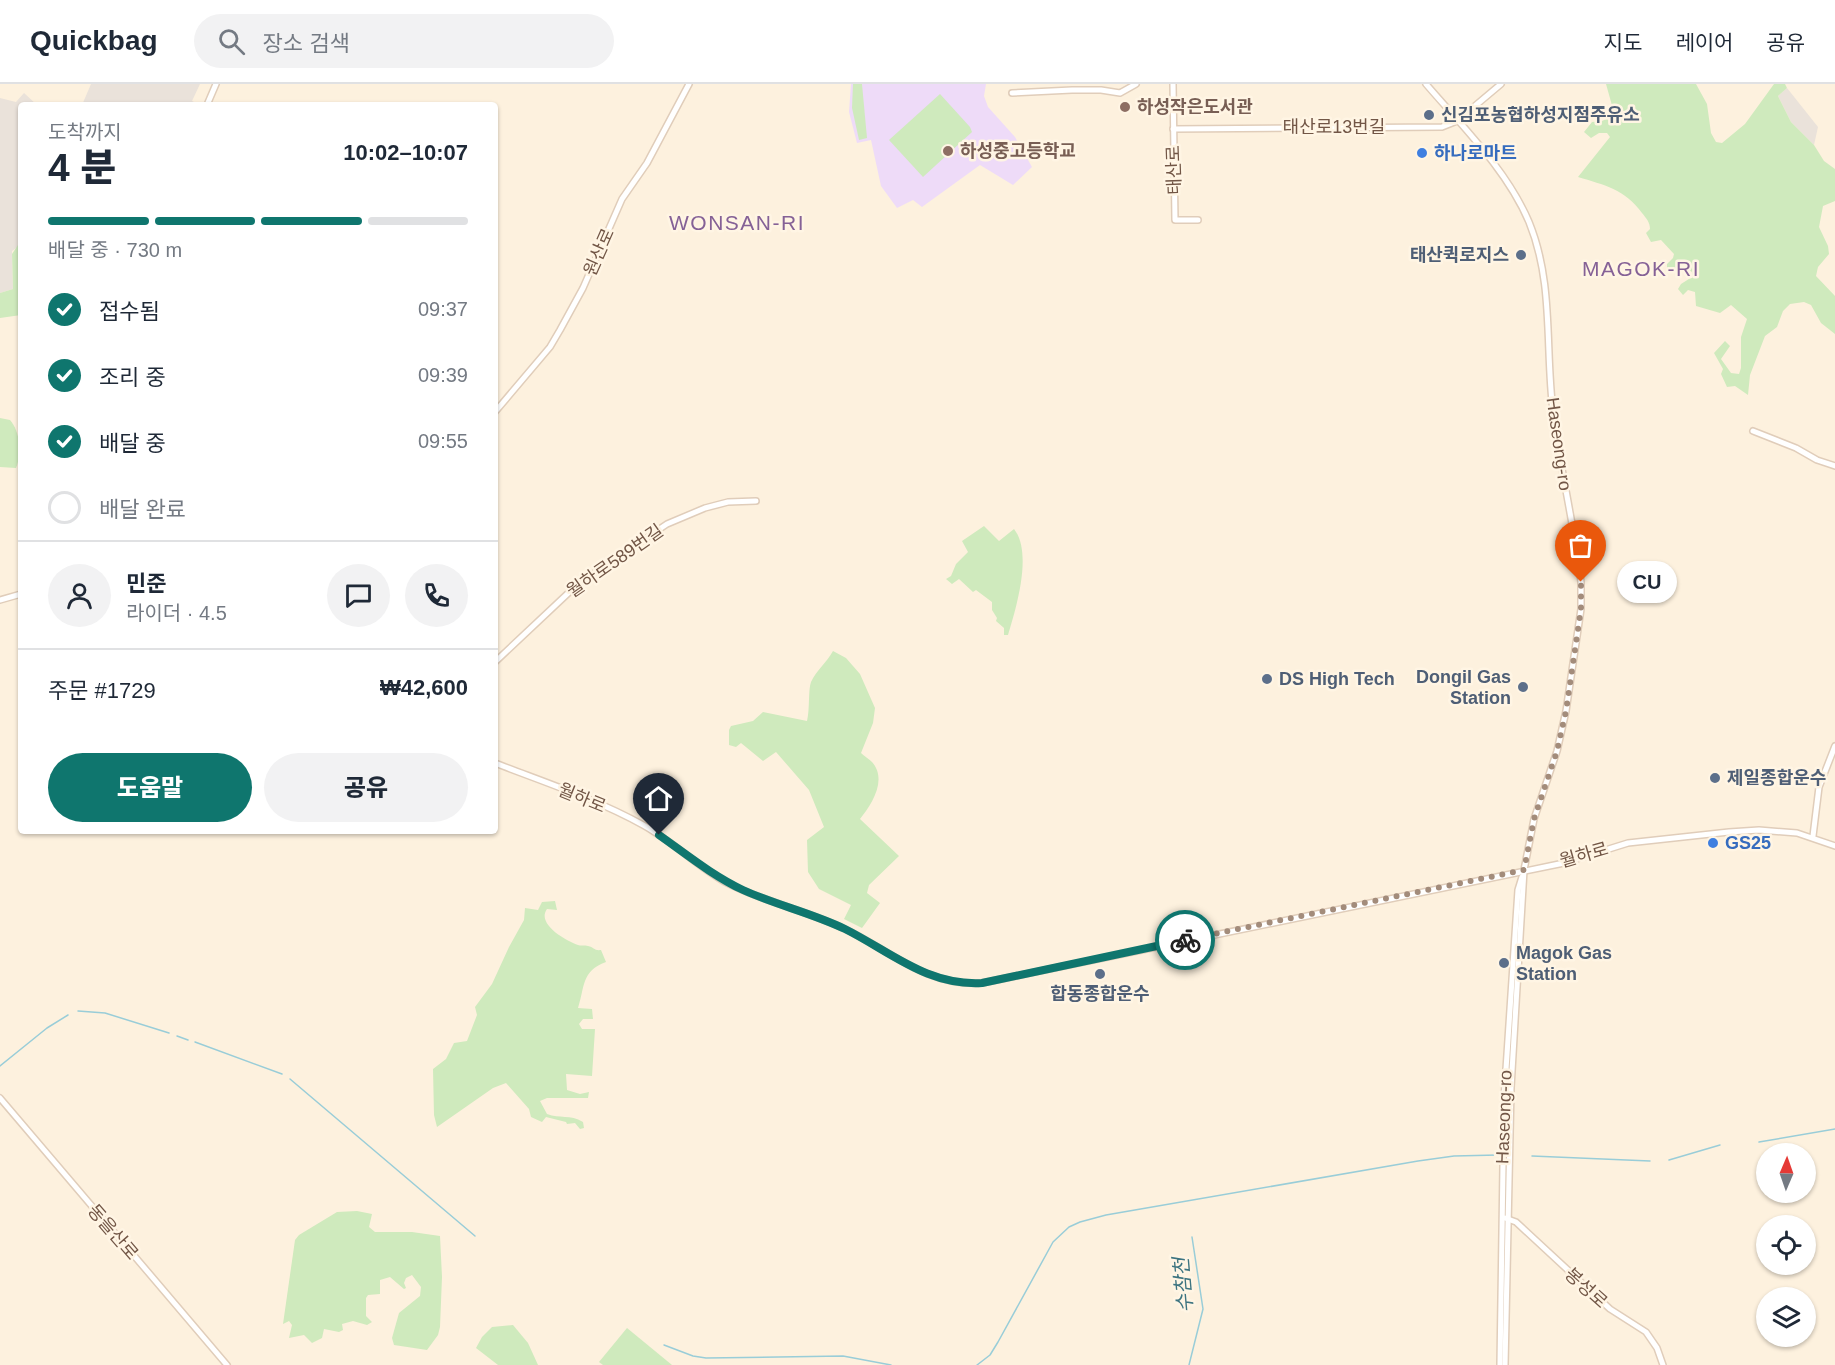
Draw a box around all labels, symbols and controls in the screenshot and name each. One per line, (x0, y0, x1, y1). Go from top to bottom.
search box (194, 14, 614, 68)
text: Quickbag (30, 25, 158, 56)
icon: search (215, 25, 248, 58)
text: 장소 검색 (263, 31, 350, 56)
text: 지도 (1604, 31, 1642, 54)
text: 레이어 (1675, 31, 1733, 54)
text: 공유 (1766, 31, 1805, 54)
place label: 하성작은도서관 (1137, 97, 1253, 117)
marker: 하성작은도서관 (1118, 100, 1132, 114)
place label: 신김포농협하성지점주유소 (1441, 105, 1640, 125)
marker: 신김포농협하성지점주유소 (1422, 108, 1436, 122)
street label: 태산로13번길 (1283, 117, 1385, 137)
text: 도착까지 (48, 121, 122, 143)
text: 10:02–10:07 (343, 140, 468, 165)
place label: 하성중고등학교 (960, 141, 1076, 161)
place label: 하나로마트 (1434, 143, 1517, 163)
marker: 하성중고등학교 (941, 144, 955, 158)
street label: 태산로 (1163, 145, 1185, 195)
text: 4 분 (48, 146, 116, 189)
marker: 하나로마트 (1415, 146, 1429, 160)
district label: WONSAN-RI (669, 211, 805, 234)
street label: 원산로 (580, 225, 618, 279)
text: 배달 중 · 730 m (48, 239, 182, 261)
place label: 태산퀵로지스 (1410, 245, 1509, 265)
marker: 태산퀵로지스 (1514, 248, 1528, 262)
district label: MAGOK-RI (1582, 257, 1700, 280)
icon: check (48, 293, 81, 326)
text: 09:37 (418, 298, 468, 320)
text: 접수됨 (99, 299, 160, 324)
icon: check (48, 359, 81, 392)
text: 09:39 (418, 364, 468, 386)
text: 조리 중 (99, 365, 166, 390)
street label: Haseong-ro (1543, 396, 1575, 492)
icon: check (48, 425, 81, 458)
text: 09:55 (418, 430, 468, 452)
text: 배달 중 (99, 431, 166, 456)
text: 배달 완료 (99, 497, 186, 522)
street label: 월하로589번길 (563, 520, 667, 602)
pin (1555, 520, 1606, 582)
icon: bag (1564, 529, 1597, 562)
callout: CU (1617, 561, 1677, 603)
button: person (48, 564, 111, 627)
button: chat (327, 564, 390, 627)
button: phone (405, 564, 468, 627)
text: 민준 (126, 571, 166, 596)
text: CU (1633, 571, 1661, 593)
text: 라이더 · 4.5 (126, 602, 227, 624)
place label: Dongil Gas Station (1416, 667, 1511, 708)
place label: DS High Tech (1279, 669, 1395, 689)
marker: DS High Tech (1260, 672, 1274, 686)
text: ₩42,600 (380, 675, 468, 700)
text: 주문 #1729 (48, 678, 156, 703)
marker: Dongil Gas Station (1516, 680, 1530, 694)
button: 도움말 (48, 753, 252, 822)
button: 공유 (264, 753, 468, 822)
place label: 제일종합운수 (1727, 768, 1826, 788)
marker: 제일종합운수 (1708, 771, 1722, 785)
pin (633, 773, 684, 835)
street label: 월하로 (555, 779, 609, 817)
icon: home (642, 782, 675, 815)
place label: GS25 (1725, 833, 1771, 853)
marker: GS25 (1706, 836, 1720, 850)
street label: 월하로 (1557, 839, 1611, 871)
courier (1155, 910, 1215, 970)
icon: bike (1169, 924, 1202, 957)
place label: Magok Gas Station (1516, 943, 1612, 984)
marker: Magok Gas Station (1497, 956, 1511, 970)
marker: 합동종합운수 (1093, 967, 1107, 981)
place label: 합동종합운수 (1050, 984, 1150, 1004)
street label: Haseong-ro (1492, 1070, 1516, 1164)
north arrow (1756, 1143, 1816, 1203)
map controls (1756, 1143, 1816, 1347)
street label: 동을산로 (84, 1200, 142, 1264)
button: locate (1756, 1215, 1816, 1275)
water label: 수참천 (1169, 1254, 1196, 1313)
street label: 봉성로 (1561, 1264, 1611, 1312)
button: layers (1756, 1287, 1816, 1347)

